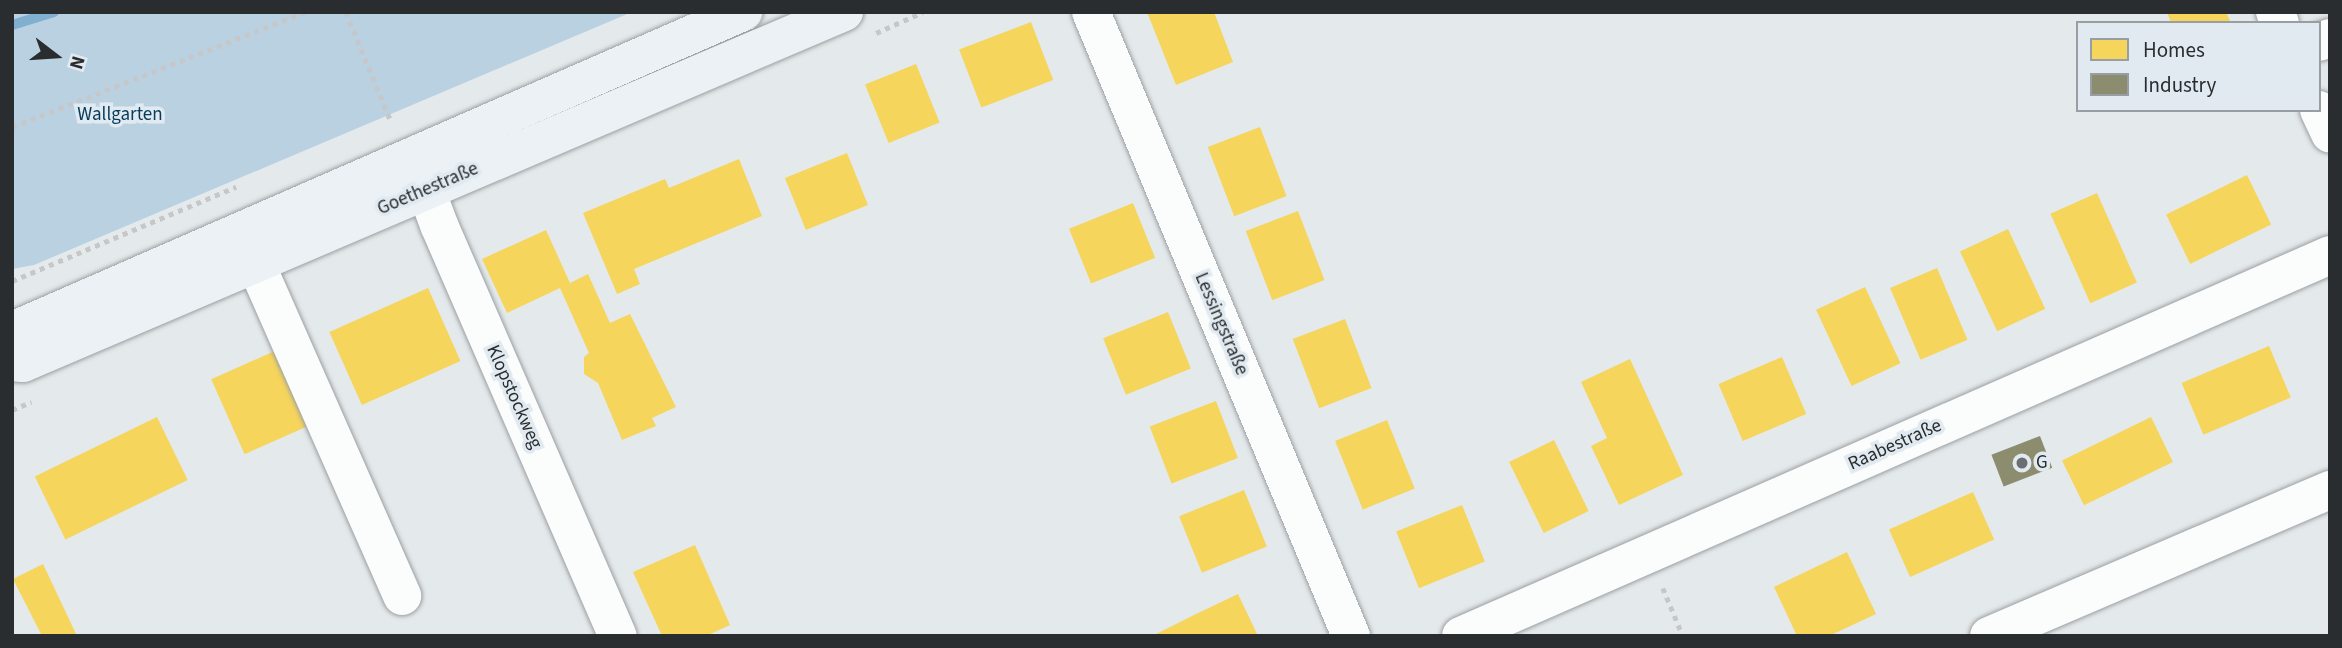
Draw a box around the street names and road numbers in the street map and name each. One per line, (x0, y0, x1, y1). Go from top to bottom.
street label: Goethestraße (374, 157, 482, 221)
street label: Lessingstraße (1189, 269, 1253, 379)
street label: Klopstockweg (481, 342, 547, 452)
street label: Raabestraße (1845, 414, 1945, 476)

